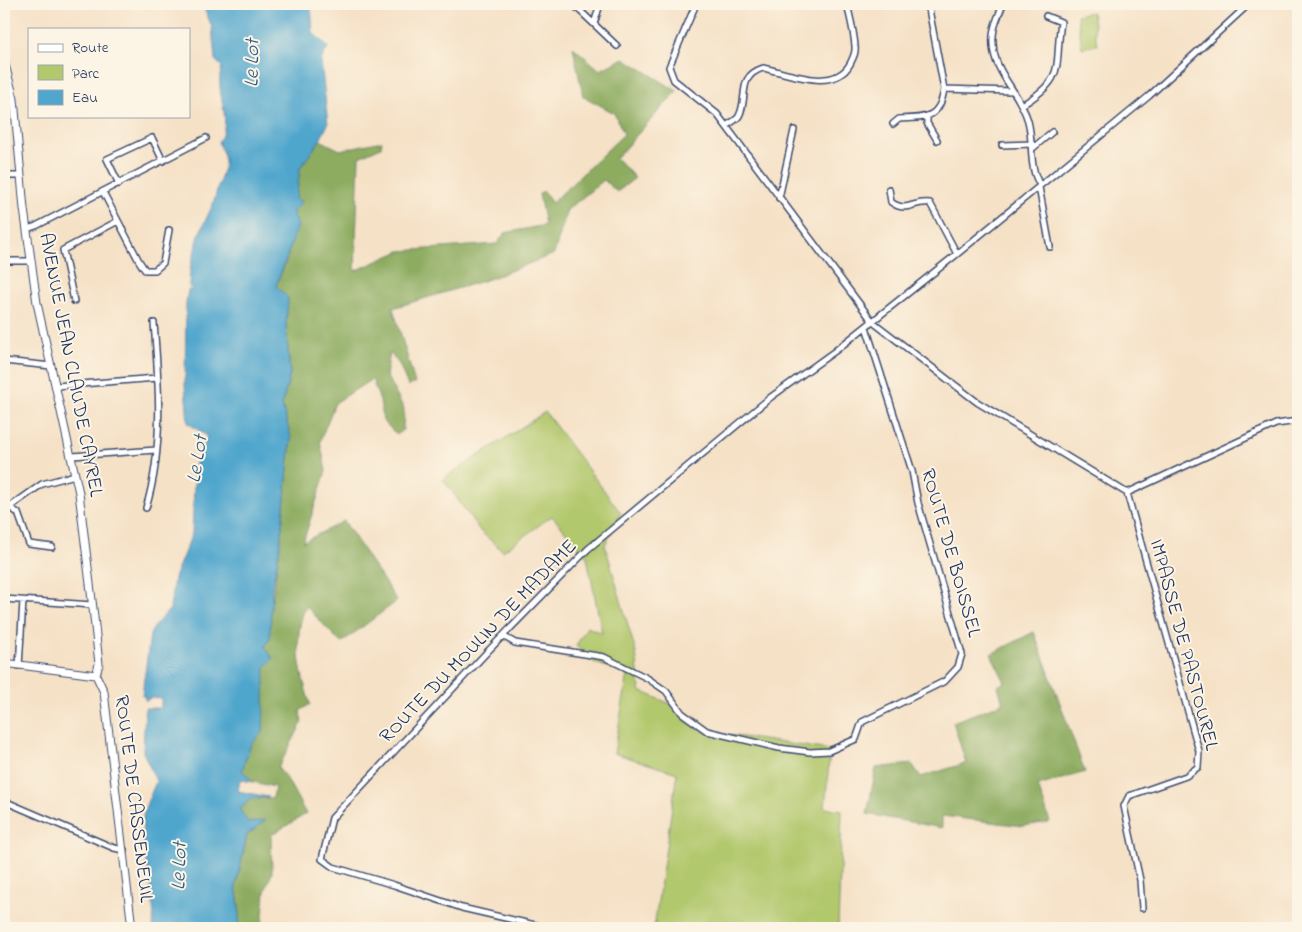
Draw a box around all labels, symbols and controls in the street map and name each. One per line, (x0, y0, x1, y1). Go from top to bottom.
legend (28, 28, 190, 118)
text: Route (72, 37, 109, 59)
water label: Le Lot (238, 37, 268, 87)
text: Parc (72, 63, 100, 85)
text: Eau (72, 87, 98, 109)
street label: AVENUE JEAN CLAUDE CAYREL (30, 231, 110, 500)
water label: Le Lot (179, 431, 217, 485)
street label: ROUTE DE BOISSEL (912, 465, 988, 641)
street label: ROUTE DU MOULIN DE MADAME (373, 533, 585, 751)
street label: IMPASSE DE PASTOUREL (1141, 536, 1225, 754)
street label: ROUTE DE CASSENEUIL (106, 694, 160, 905)
water label: Le Lot (164, 839, 196, 891)

